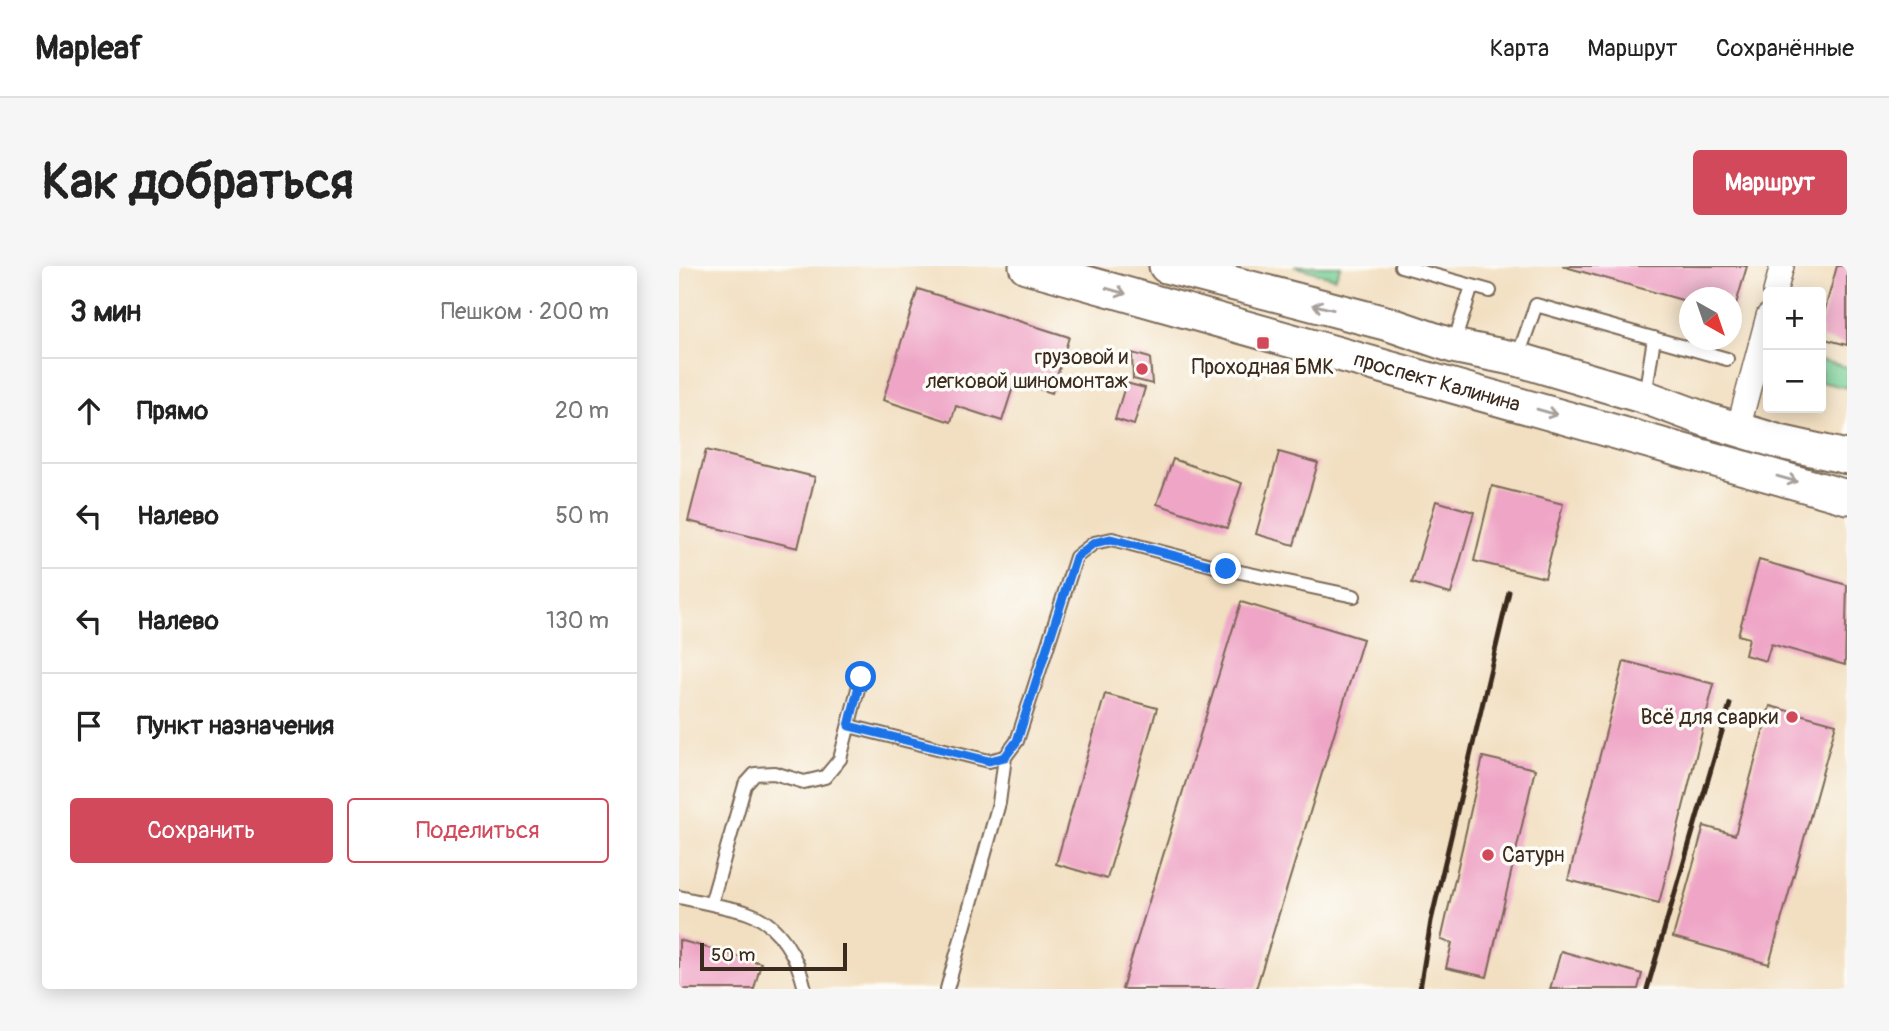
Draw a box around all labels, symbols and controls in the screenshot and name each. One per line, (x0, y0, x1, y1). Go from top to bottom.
text: Mapleaf (35, 28, 143, 69)
text: Карта (1490, 34, 1549, 63)
text: Маршрут (1587, 34, 1678, 63)
text: Сохранённые (1716, 34, 1854, 63)
button: Маршрут (1693, 150, 1847, 215)
text: Как добраться (42, 152, 354, 213)
one-way arrow (1104, 285, 1127, 298)
north arrow (1679, 287, 1742, 350)
map controls (1763, 287, 1826, 413)
button: + (1763, 287, 1826, 350)
text: 3 мин (70, 293, 141, 330)
text: Пешком · 200 m (441, 297, 609, 326)
one-way arrow (1312, 300, 1335, 313)
marker: Проходная БМК (1255, 335, 1271, 351)
place label: грузовой и легковой шиномонтаж (926, 344, 1129, 395)
street label: проспект Калинина (1351, 345, 1523, 418)
button: − (1763, 350, 1826, 413)
place label: Проходная БМК (1192, 354, 1334, 381)
marker: грузовой и легковой шиномонтаж (1134, 361, 1150, 377)
icon: ahead (70, 392, 108, 430)
text: Прямо (137, 395, 208, 427)
text: 20 m (555, 396, 609, 425)
one-way arrow (1536, 406, 1558, 419)
one-way arrow (1776, 474, 1798, 487)
icon: left (70, 497, 108, 535)
text: Налево (137, 500, 219, 532)
text: 50 m (555, 501, 609, 530)
route end (1210, 553, 1241, 584)
icon: left (70, 602, 108, 640)
text: Налево (137, 605, 219, 637)
text: 130 m (546, 606, 609, 635)
route start (845, 661, 876, 692)
place label: Всё для сварки (1641, 704, 1778, 731)
icon: arrive (70, 707, 108, 745)
marker: Всё для сварки (1784, 709, 1800, 725)
text: Пункт назначения (137, 710, 334, 742)
button: Сохранить (70, 798, 333, 863)
button: Поделиться (347, 798, 609, 863)
place label: Сатурн (1502, 842, 1565, 869)
marker: Сатурн (1480, 847, 1496, 863)
scale bar (700, 940, 847, 972)
text: 50 m (711, 943, 755, 967)

